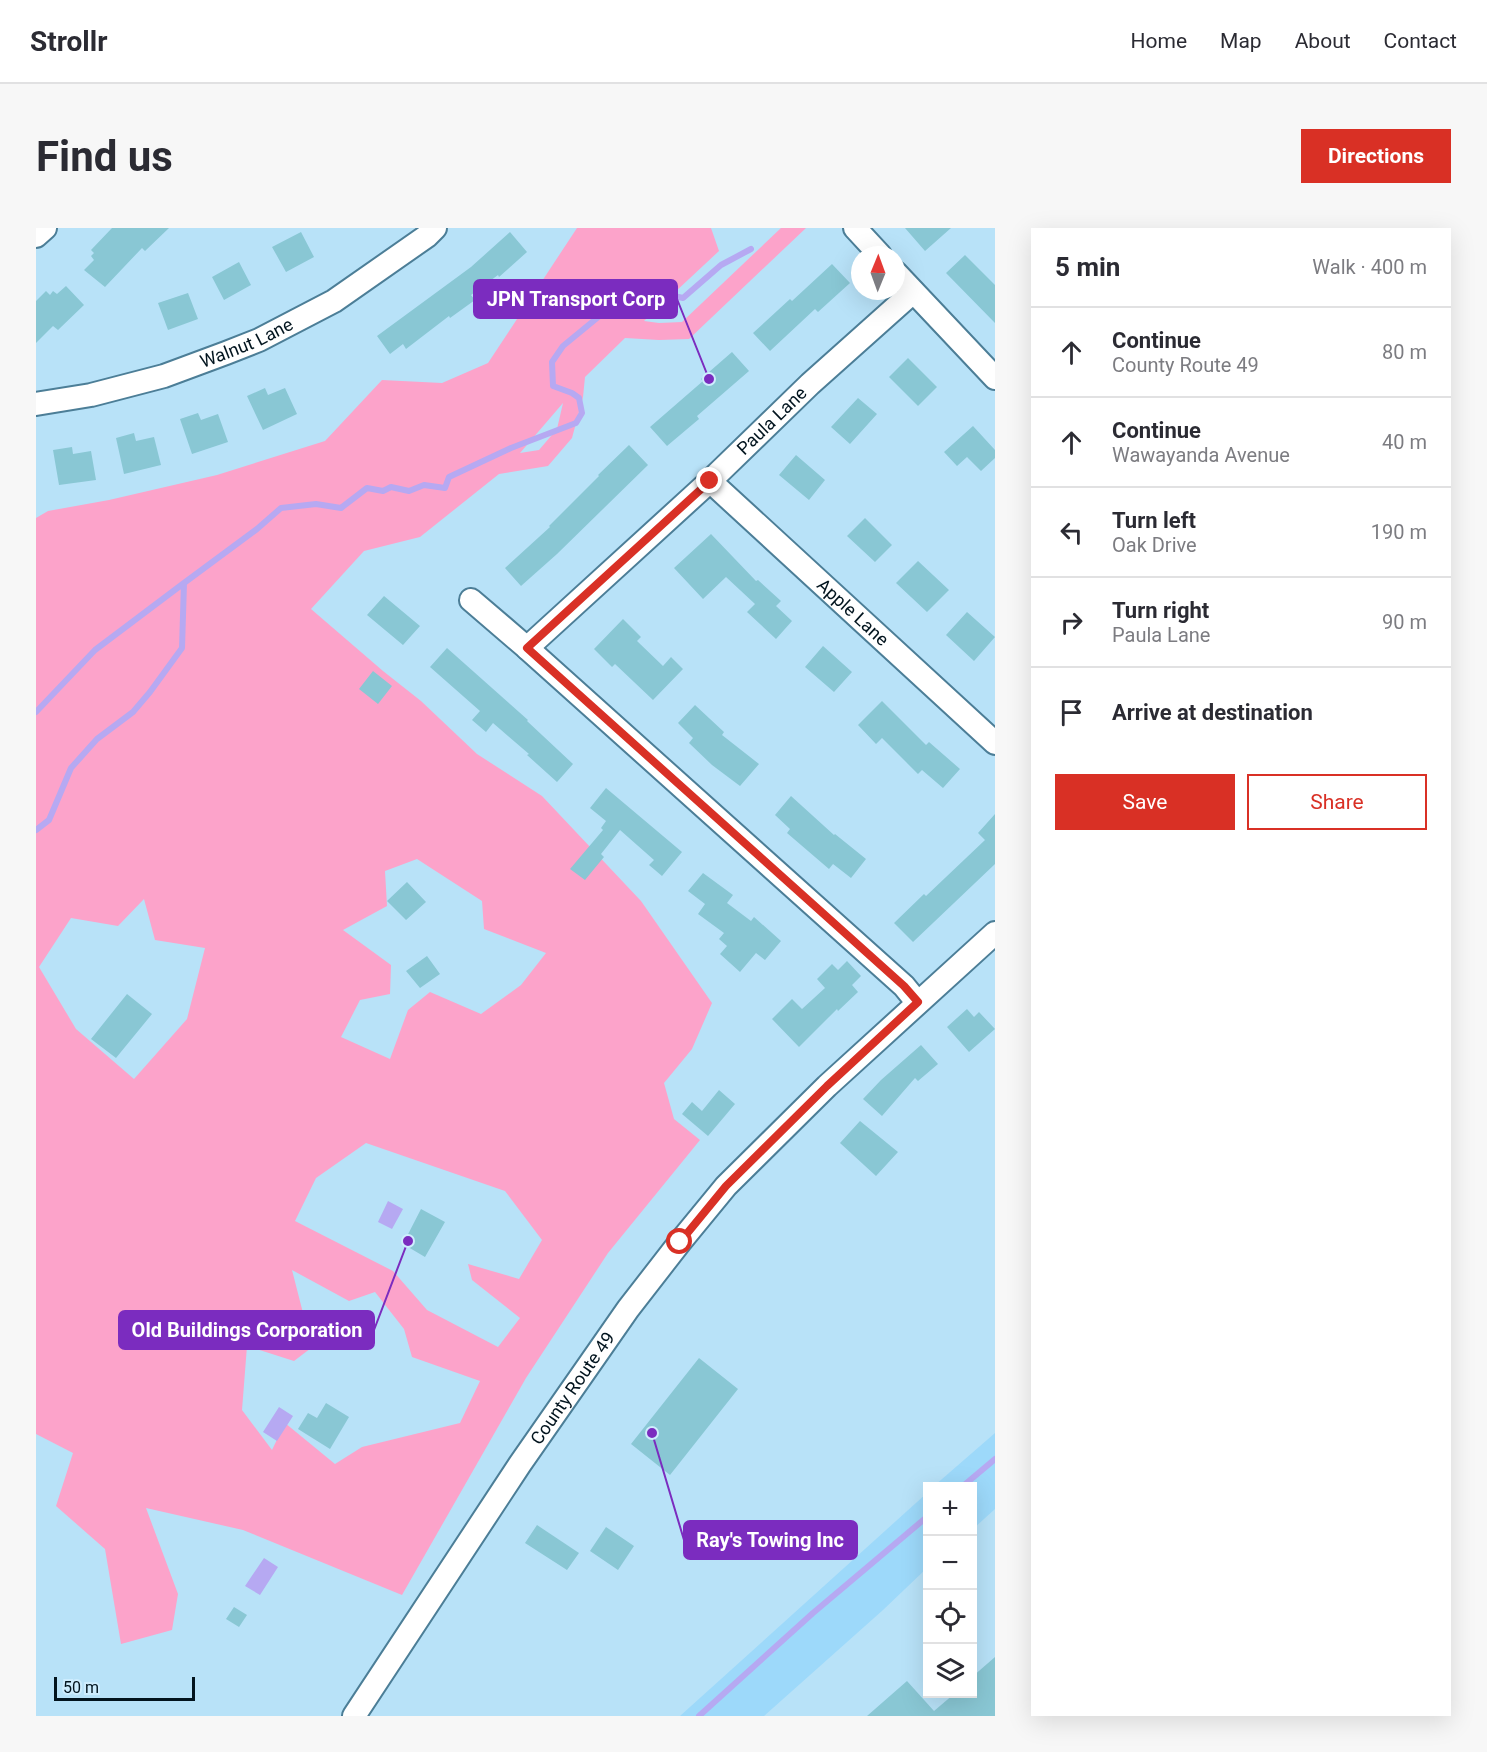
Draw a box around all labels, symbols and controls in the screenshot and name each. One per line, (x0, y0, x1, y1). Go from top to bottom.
text: Strollr (30, 25, 107, 58)
text: Home (1131, 29, 1187, 53)
text: Map (1220, 29, 1262, 53)
text: About (1295, 29, 1351, 53)
text: Contact (1384, 29, 1457, 53)
button: Directions (1301, 129, 1451, 183)
text: Find us (36, 132, 173, 181)
north arrow (851, 246, 905, 300)
text: 5 min (1055, 252, 1120, 282)
text: Walk · 400 m (1312, 255, 1427, 279)
callout: JPN Transport Corp (474, 280, 677, 318)
text: JPN Transport Corp (487, 287, 665, 311)
street label: Walnut Lane (197, 313, 296, 372)
text: Continue (1112, 328, 1201, 353)
icon: ahead (1055, 336, 1088, 369)
text: 80 m (1382, 340, 1427, 364)
text: County Route 49 (1112, 353, 1259, 377)
street label: Paula Lane (732, 382, 811, 459)
text: Continue (1112, 418, 1201, 443)
icon: ahead (1055, 426, 1088, 459)
text: 40 m (1382, 430, 1427, 454)
text: Wawayanda Avenue (1112, 443, 1290, 467)
route end (696, 467, 722, 493)
text: Turn left (1112, 508, 1196, 533)
icon: left (1055, 516, 1088, 549)
text: 190 m (1371, 520, 1427, 544)
text: Oak Drive (1112, 533, 1197, 557)
street label: Apple Lane (813, 574, 893, 650)
text: Turn right (1112, 598, 1209, 623)
icon: right (1055, 606, 1088, 639)
text: 90 m (1382, 610, 1427, 634)
text: Paula Lane (1112, 623, 1210, 647)
icon: arrive (1055, 696, 1088, 729)
text: Arrive at destination (1112, 700, 1313, 725)
button: Save (1055, 774, 1235, 830)
button: Share (1247, 774, 1427, 830)
route start (666, 1228, 692, 1254)
callout: Old Buildings Corporation (119, 1311, 374, 1349)
text: Old Buildings Corporation (132, 1318, 362, 1342)
street label: County Route 49 (526, 1328, 619, 1448)
map controls (923, 1482, 977, 1698)
button: + (923, 1482, 977, 1536)
callout: Ray's Towing Inc (684, 1521, 857, 1559)
text: Ray's Towing Inc (696, 1528, 844, 1552)
button: − (923, 1536, 977, 1590)
button: locate (923, 1590, 977, 1644)
button: layers (923, 1644, 977, 1698)
scale bar (54, 1674, 195, 1702)
text: 50 m (63, 1678, 99, 1697)

